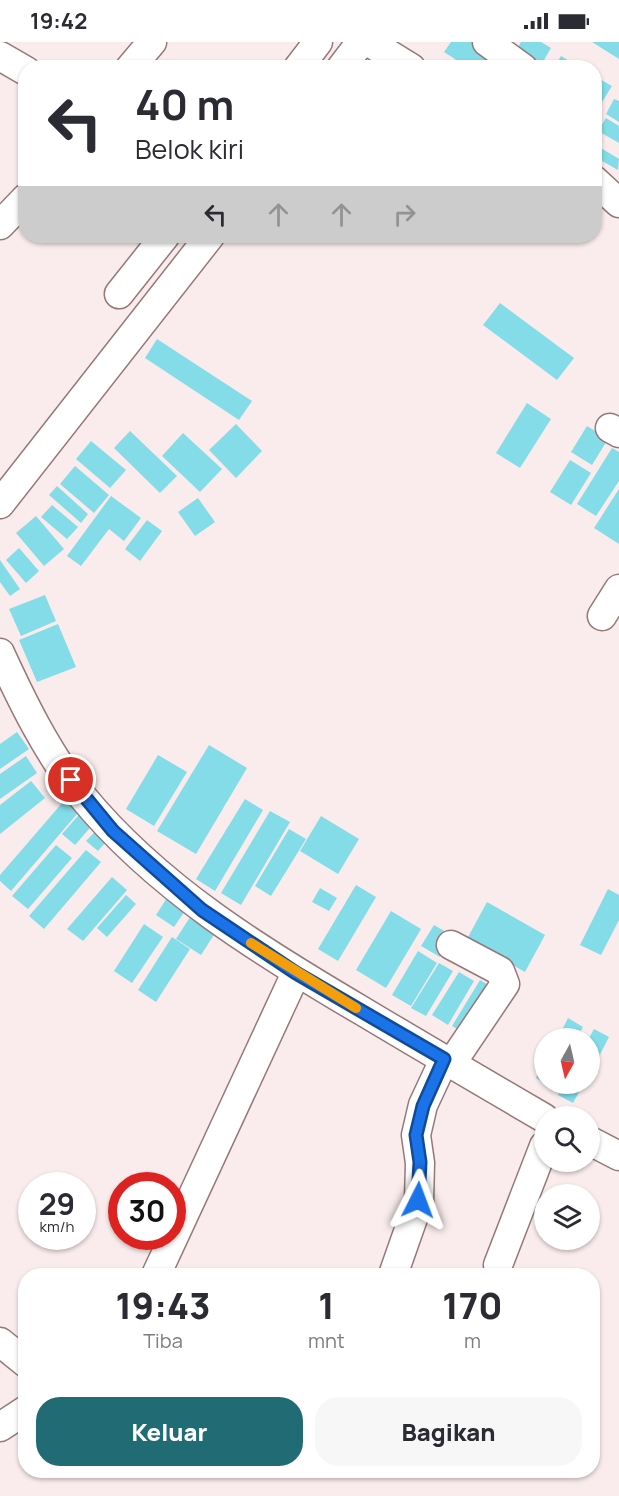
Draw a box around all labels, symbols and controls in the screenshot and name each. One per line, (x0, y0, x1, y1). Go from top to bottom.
text: 19:42 (30, 6, 87, 36)
text: 40 m (135, 75, 234, 133)
icon: left (36, 84, 114, 162)
text: Belok kiri (135, 130, 244, 167)
icon: left (199, 198, 232, 231)
icon: ahead (262, 198, 295, 231)
icon: ahead (325, 198, 358, 231)
icon: right (388, 198, 421, 231)
pin (45, 754, 96, 805)
icon: arrive (54, 763, 87, 796)
north arrow (534, 1028, 600, 1094)
map controls (534, 1028, 600, 1250)
button: search (534, 1106, 600, 1172)
position arrow (386, 1168, 450, 1232)
speed limit sign: 30 (108, 1172, 186, 1250)
text: 29 (39, 1183, 75, 1224)
button: layers (534, 1184, 600, 1250)
text: km/h (40, 1216, 74, 1237)
text: 19:43 (115, 1281, 210, 1330)
text: 1 (318, 1281, 335, 1330)
text: 170 (442, 1281, 502, 1330)
text: Tiba (143, 1327, 183, 1354)
text: mnt (308, 1327, 345, 1354)
text: m (464, 1327, 481, 1354)
button: Keluar (36, 1397, 303, 1466)
button: Bagikan (315, 1397, 582, 1466)

